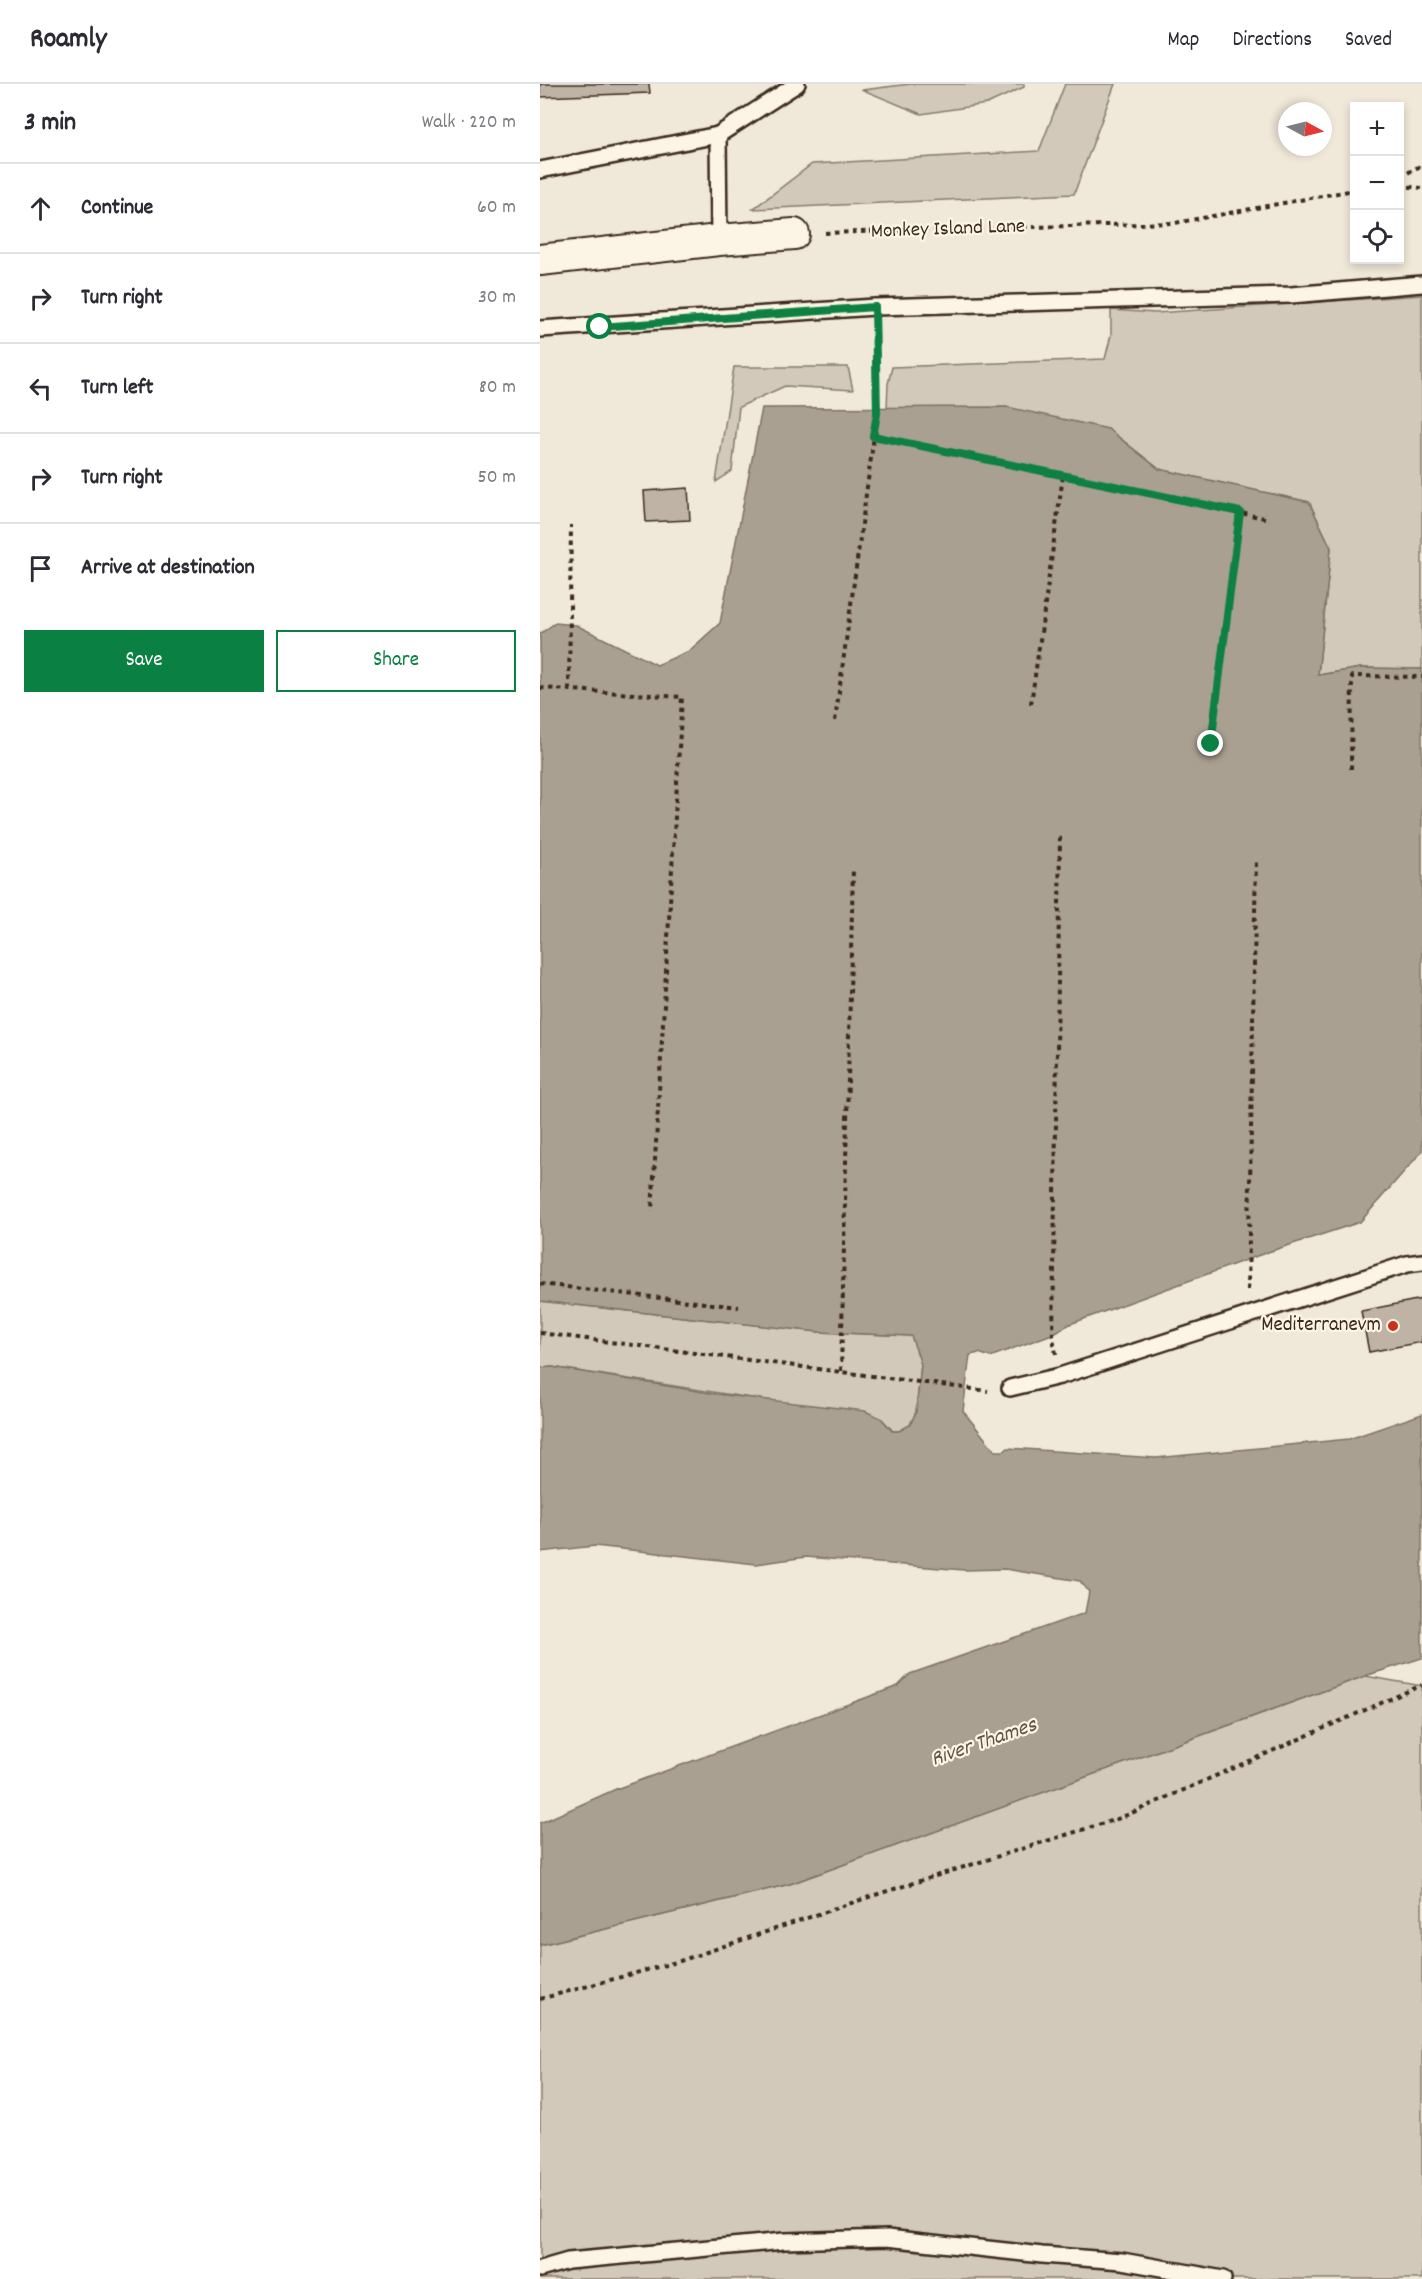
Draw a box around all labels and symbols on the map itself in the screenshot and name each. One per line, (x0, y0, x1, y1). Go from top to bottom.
north arrow (1278, 102, 1332, 156)
street label: Monkey Island Lane (870, 212, 1026, 248)
route start (586, 313, 612, 339)
route end (1197, 730, 1223, 756)
place label: Mediterranevm (1261, 1311, 1381, 1341)
marker: Mediterranevm (1386, 1319, 1400, 1333)
water label: River Thames (927, 1710, 1042, 1776)

